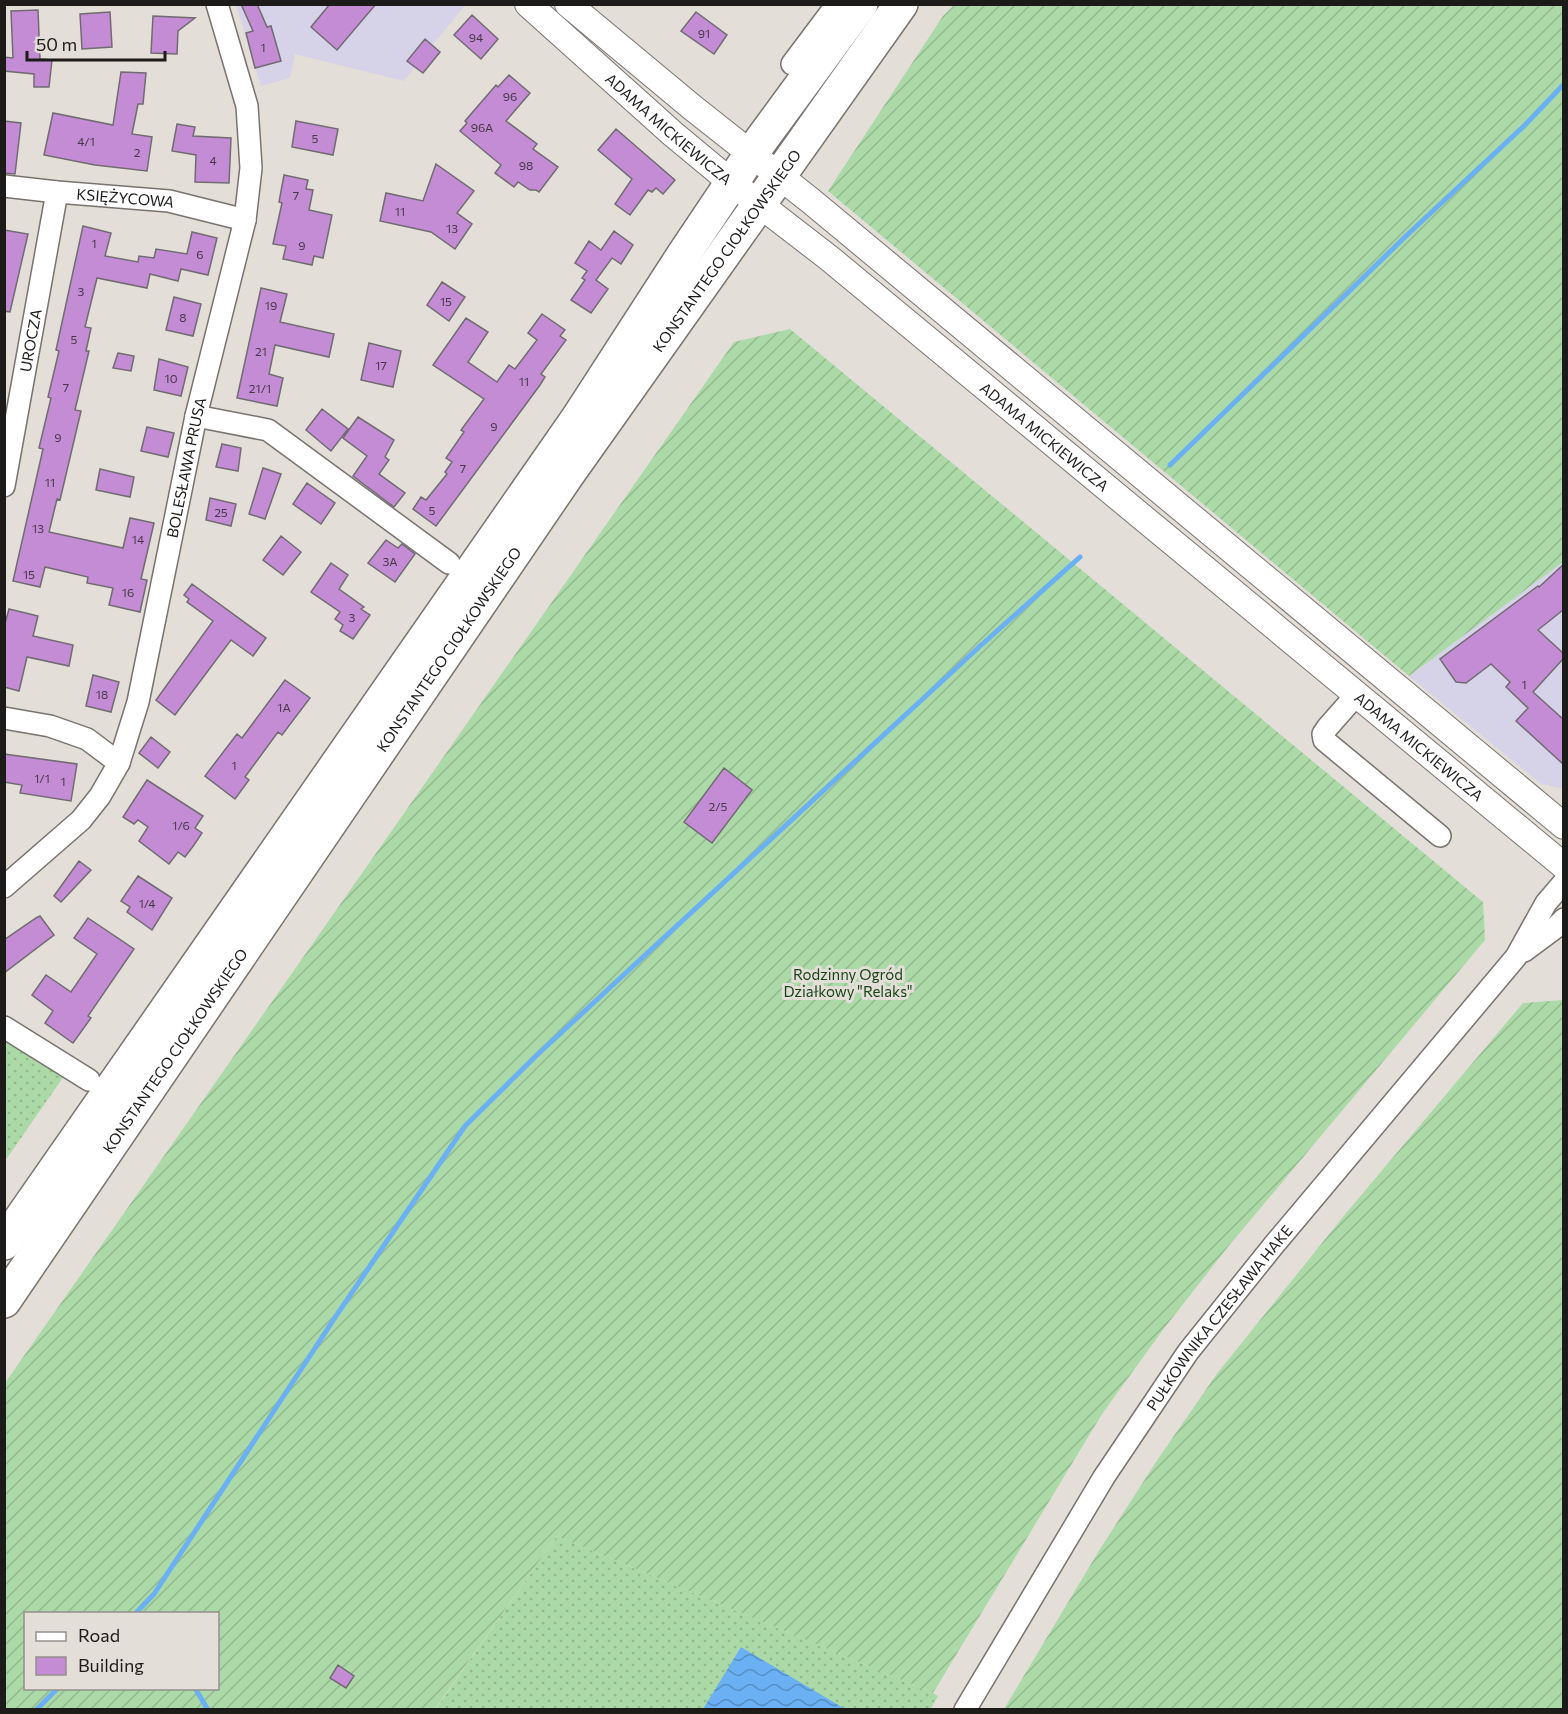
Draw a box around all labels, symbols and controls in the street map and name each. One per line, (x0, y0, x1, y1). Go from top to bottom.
scale bar (27, 24, 165, 62)
house number: 91 (698, 26, 710, 40)
house number: 94 (469, 30, 483, 44)
text: 50 m (36, 33, 77, 55)
house number: 1 (260, 40, 266, 54)
street label: ADAMA MICKIEWICZA (602, 69, 736, 188)
house number: 96 (503, 89, 517, 103)
house number: 96A (471, 120, 493, 134)
house number: 5 (312, 131, 319, 145)
house number: 4/1 (77, 134, 95, 148)
house number: 2 (134, 145, 141, 159)
street label: KONSTANTEGO CIOŁKOWSKIEGO (649, 146, 804, 355)
house number: 4 (209, 153, 217, 167)
house number: 98 (519, 158, 533, 172)
street label: KSIĘŻYCOWA (76, 185, 176, 211)
house number: 7 (293, 188, 299, 202)
house number: 11 (395, 204, 405, 218)
house number: 13 (446, 221, 458, 235)
house number: 1 (91, 236, 97, 250)
house number: 9 (298, 238, 306, 252)
house number: 6 (196, 247, 204, 261)
house number: 3 (78, 284, 85, 298)
house number: 15 (440, 294, 452, 308)
house number: 19 (265, 298, 277, 312)
street label: UROCZA (16, 307, 45, 373)
house number: 8 (179, 310, 187, 324)
house number: 5 (71, 332, 78, 346)
house number: 21 (255, 344, 267, 358)
house number: 17 (375, 358, 387, 372)
house number: 10 (165, 371, 178, 385)
house number: 11 (519, 374, 529, 388)
street label: ADAMA MICKIEWICZA (977, 378, 1113, 495)
house number: 7 (63, 380, 69, 394)
house number: 21/1 (249, 381, 271, 395)
street label: BOLESŁAWA PRUSA (163, 395, 209, 539)
house number: 9 (490, 419, 498, 433)
house number: 9 (54, 430, 62, 444)
house number: 7 (460, 461, 466, 475)
house number: 11 (45, 475, 55, 489)
house number: 5 (429, 503, 436, 517)
house number: 25 (214, 505, 228, 519)
house number: 13 (32, 521, 44, 535)
house number: 14 (132, 532, 144, 546)
street label: KONSTANTEGO CIOŁKOWSKIEGO (372, 543, 525, 755)
house number: 3A (383, 554, 397, 568)
house number: 15 (23, 567, 35, 581)
house number: 16 (122, 585, 134, 599)
house number: 3 (349, 610, 356, 624)
house number: 1 (1521, 677, 1527, 691)
house number: 18 (96, 687, 108, 701)
street label: ADAMA MICKIEWICZA (1351, 688, 1487, 805)
house number: 1A (277, 700, 291, 714)
house number: 1 (231, 758, 237, 772)
house number: 1/1 (34, 771, 50, 785)
house number: 1 (60, 774, 66, 788)
house number: 2/5 (709, 799, 728, 813)
house number: 1/6 (172, 818, 190, 832)
house number: 1/4 (139, 896, 155, 910)
street label: KONSTANTEGO CIOŁKOWSKIEGO (99, 945, 251, 1157)
park label: Rodzinny Ogród Działkowy "Relaks" (783, 965, 913, 1000)
street label: PUŁKOWNIKA CZESŁAWA HAKE (1142, 1221, 1296, 1414)
legend (24, 1612, 219, 1690)
text: Road (78, 1624, 120, 1646)
text: Building (78, 1654, 144, 1676)

